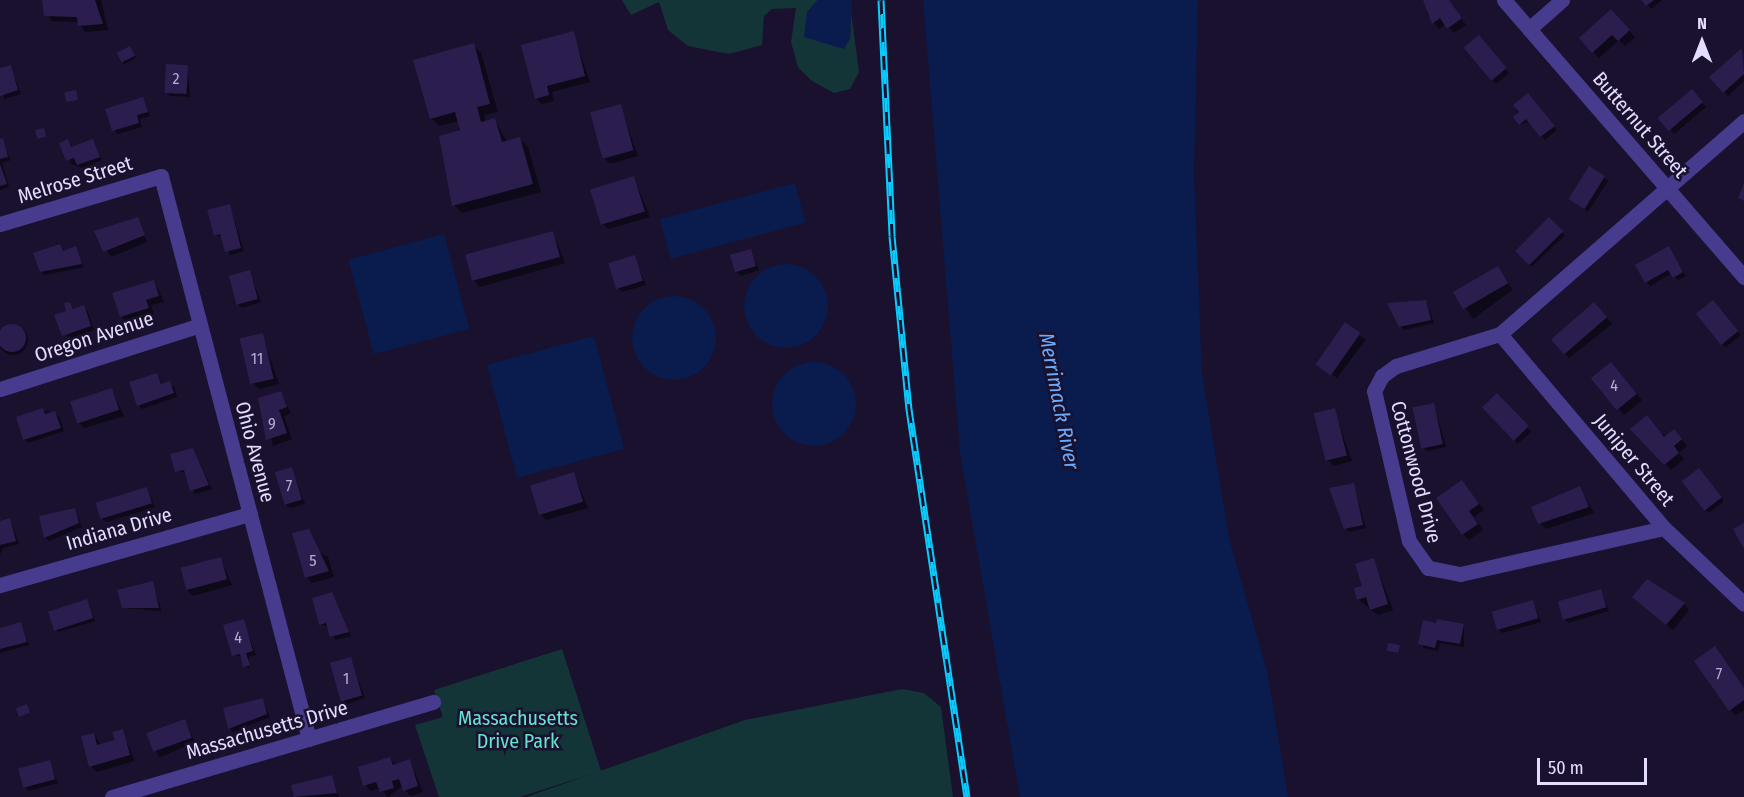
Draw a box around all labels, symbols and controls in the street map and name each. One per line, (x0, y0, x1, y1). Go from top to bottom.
north arrow (1672, 12, 1732, 72)
text: N (1697, 14, 1707, 33)
street label: Butternut Street (1587, 67, 1693, 183)
house number: 2 (172, 69, 180, 89)
street label: Melrose Street (15, 151, 135, 209)
street label: Oregon Avenue (31, 306, 157, 368)
water label: Merrimack River (1033, 330, 1085, 472)
house number: 11 (251, 349, 263, 369)
house number: 4 (1610, 376, 1618, 396)
street label: Cottonwood Drive (1386, 398, 1446, 546)
street label: Ohio Avenue (230, 399, 280, 505)
street label: Juniper Street (1589, 409, 1679, 511)
house number: 9 (268, 414, 276, 434)
house number: 7 (286, 476, 292, 496)
street label: Indiana Drive (63, 502, 175, 556)
house number: 5 (309, 551, 317, 571)
house number: 4 (234, 628, 242, 648)
house number: 7 (1716, 664, 1722, 684)
house number: 1 (343, 669, 349, 689)
street label: Massachusetts Drive (183, 695, 351, 765)
park label: Massachusetts Drive Park (458, 707, 578, 754)
scale bar (1540, 746, 1650, 784)
text: 50 m (1548, 757, 1584, 779)

